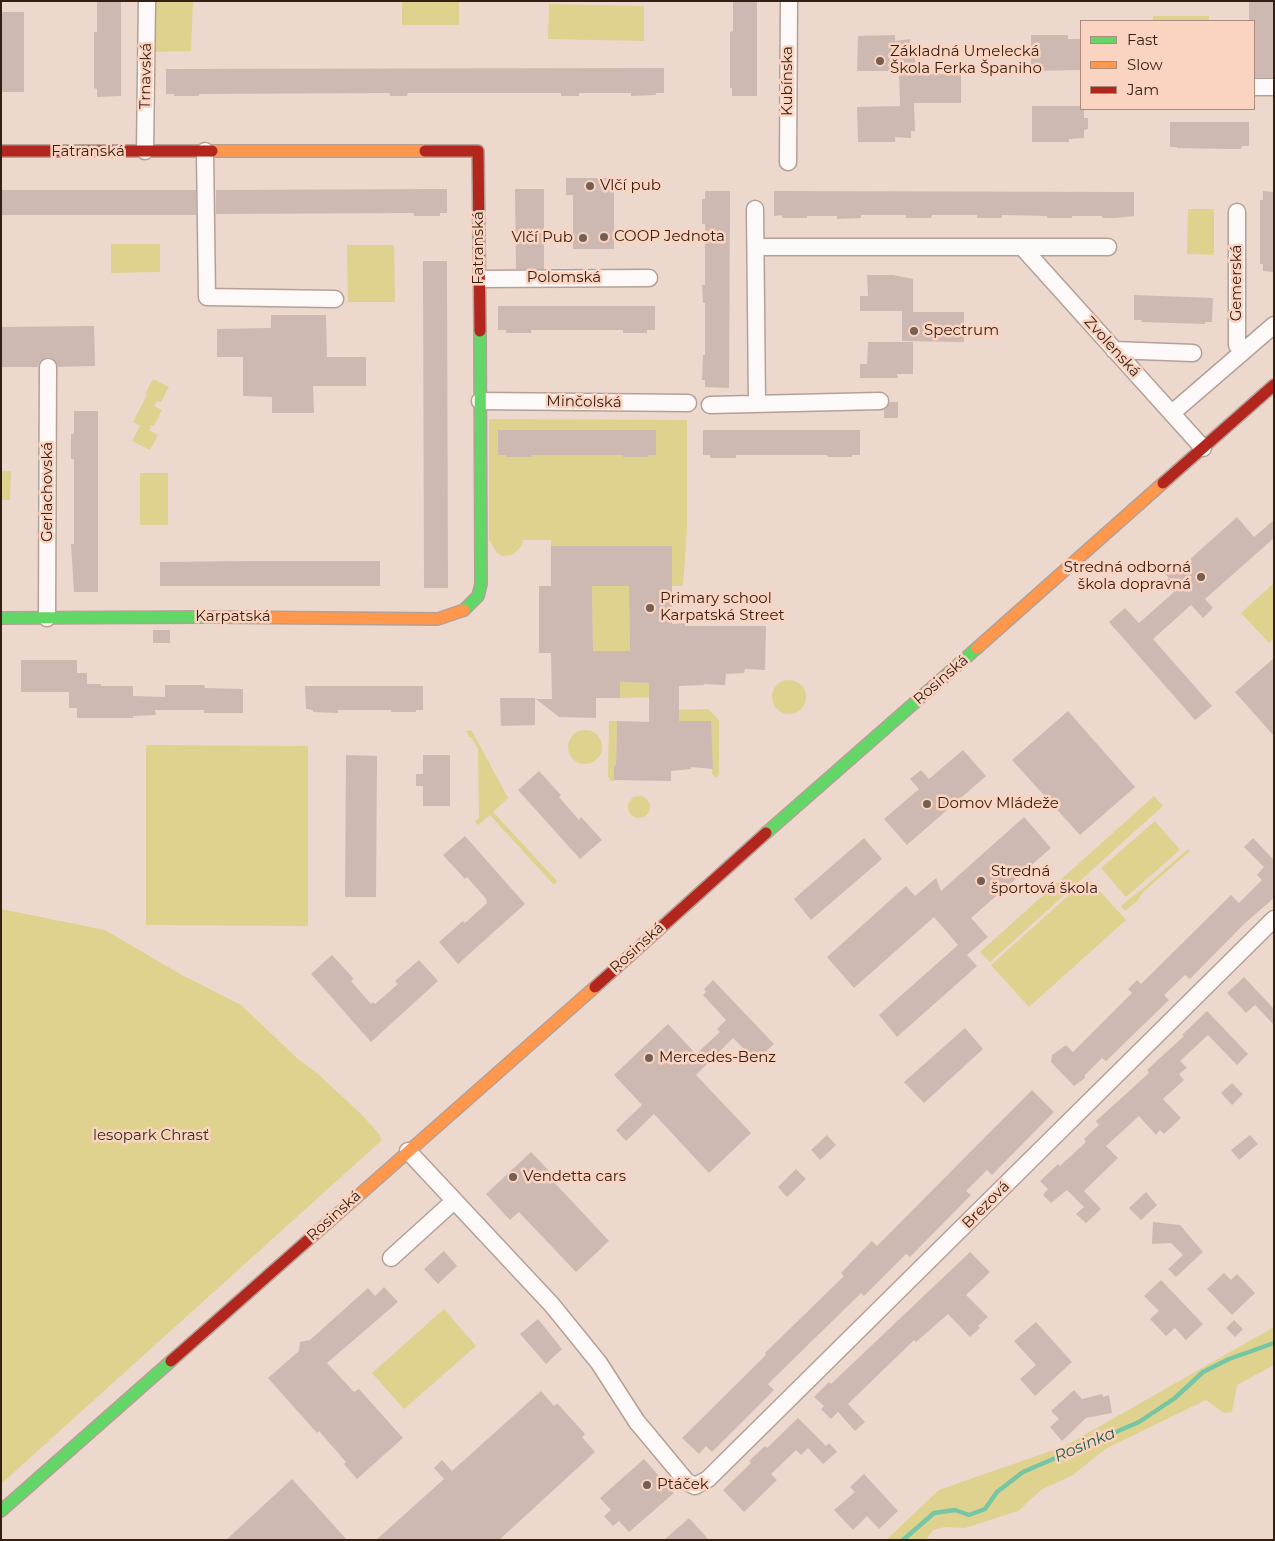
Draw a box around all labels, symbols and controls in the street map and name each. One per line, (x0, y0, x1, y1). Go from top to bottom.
legend (1080, 20, 1255, 110)
text: Fast (1127, 30, 1158, 49)
street label: Trnavská (136, 43, 156, 109)
place label: Základná Umelecká Škola Ferka Španiho (890, 43, 1042, 78)
street label: Kubínska (779, 46, 797, 116)
marker: Základná Umelecká Škola Ferka Španiho (874, 55, 886, 67)
text: Slow (1127, 55, 1163, 74)
text: Jam (1127, 80, 1159, 99)
street label: Fatranská (51, 143, 125, 161)
place label: Vlčí pub (600, 177, 661, 195)
marker: Vlčí pub (584, 180, 596, 192)
street label: Fatranská (470, 211, 488, 285)
place label: COOP Jednota (614, 228, 725, 246)
place label: Vlčí Pub (511, 229, 573, 247)
marker: COOP Jednota (598, 231, 610, 243)
marker: Vlčí Pub (577, 232, 589, 244)
street label: Gemerská (1228, 245, 1246, 321)
street label: Polomská (527, 269, 601, 287)
street label: Zvolenská (1080, 313, 1144, 381)
place label: Spectrum (924, 322, 999, 340)
marker: Spectrum (908, 325, 920, 337)
street label: Minčolská (546, 392, 622, 412)
street label: Gerlachovská (39, 442, 57, 542)
place label: Stredná odborná škola dopravná (1064, 559, 1191, 594)
marker: Stredná odborná škola dopravná (1195, 571, 1207, 583)
place label: Primary school Karpatská Street (660, 590, 785, 625)
marker: Primary school Karpatská Street (644, 602, 656, 614)
street label: Karpatská (195, 608, 271, 626)
street label: Rosinská (910, 651, 972, 709)
place label: Domov Mládeže (937, 795, 1059, 813)
marker: Domov Mládeže (921, 798, 933, 810)
place label: Stredná športová škola (991, 863, 1098, 898)
marker: Stredná športová škola (975, 875, 987, 887)
street label: Rosinská (606, 919, 668, 977)
place label: Mercedes-Benz (659, 1049, 776, 1067)
marker: Mercedes-Benz (643, 1052, 655, 1064)
park label: lesopark Chrasť (93, 1127, 209, 1145)
place label: Vendetta cars (523, 1168, 626, 1186)
marker: Vendetta cars (507, 1171, 519, 1183)
street label: Brezová (959, 1178, 1013, 1232)
street label: Rosinská (303, 1187, 365, 1245)
water label: Rosinka (1052, 1424, 1118, 1466)
place label: Ptáček (657, 1476, 709, 1494)
marker: Ptáček (641, 1479, 653, 1491)

